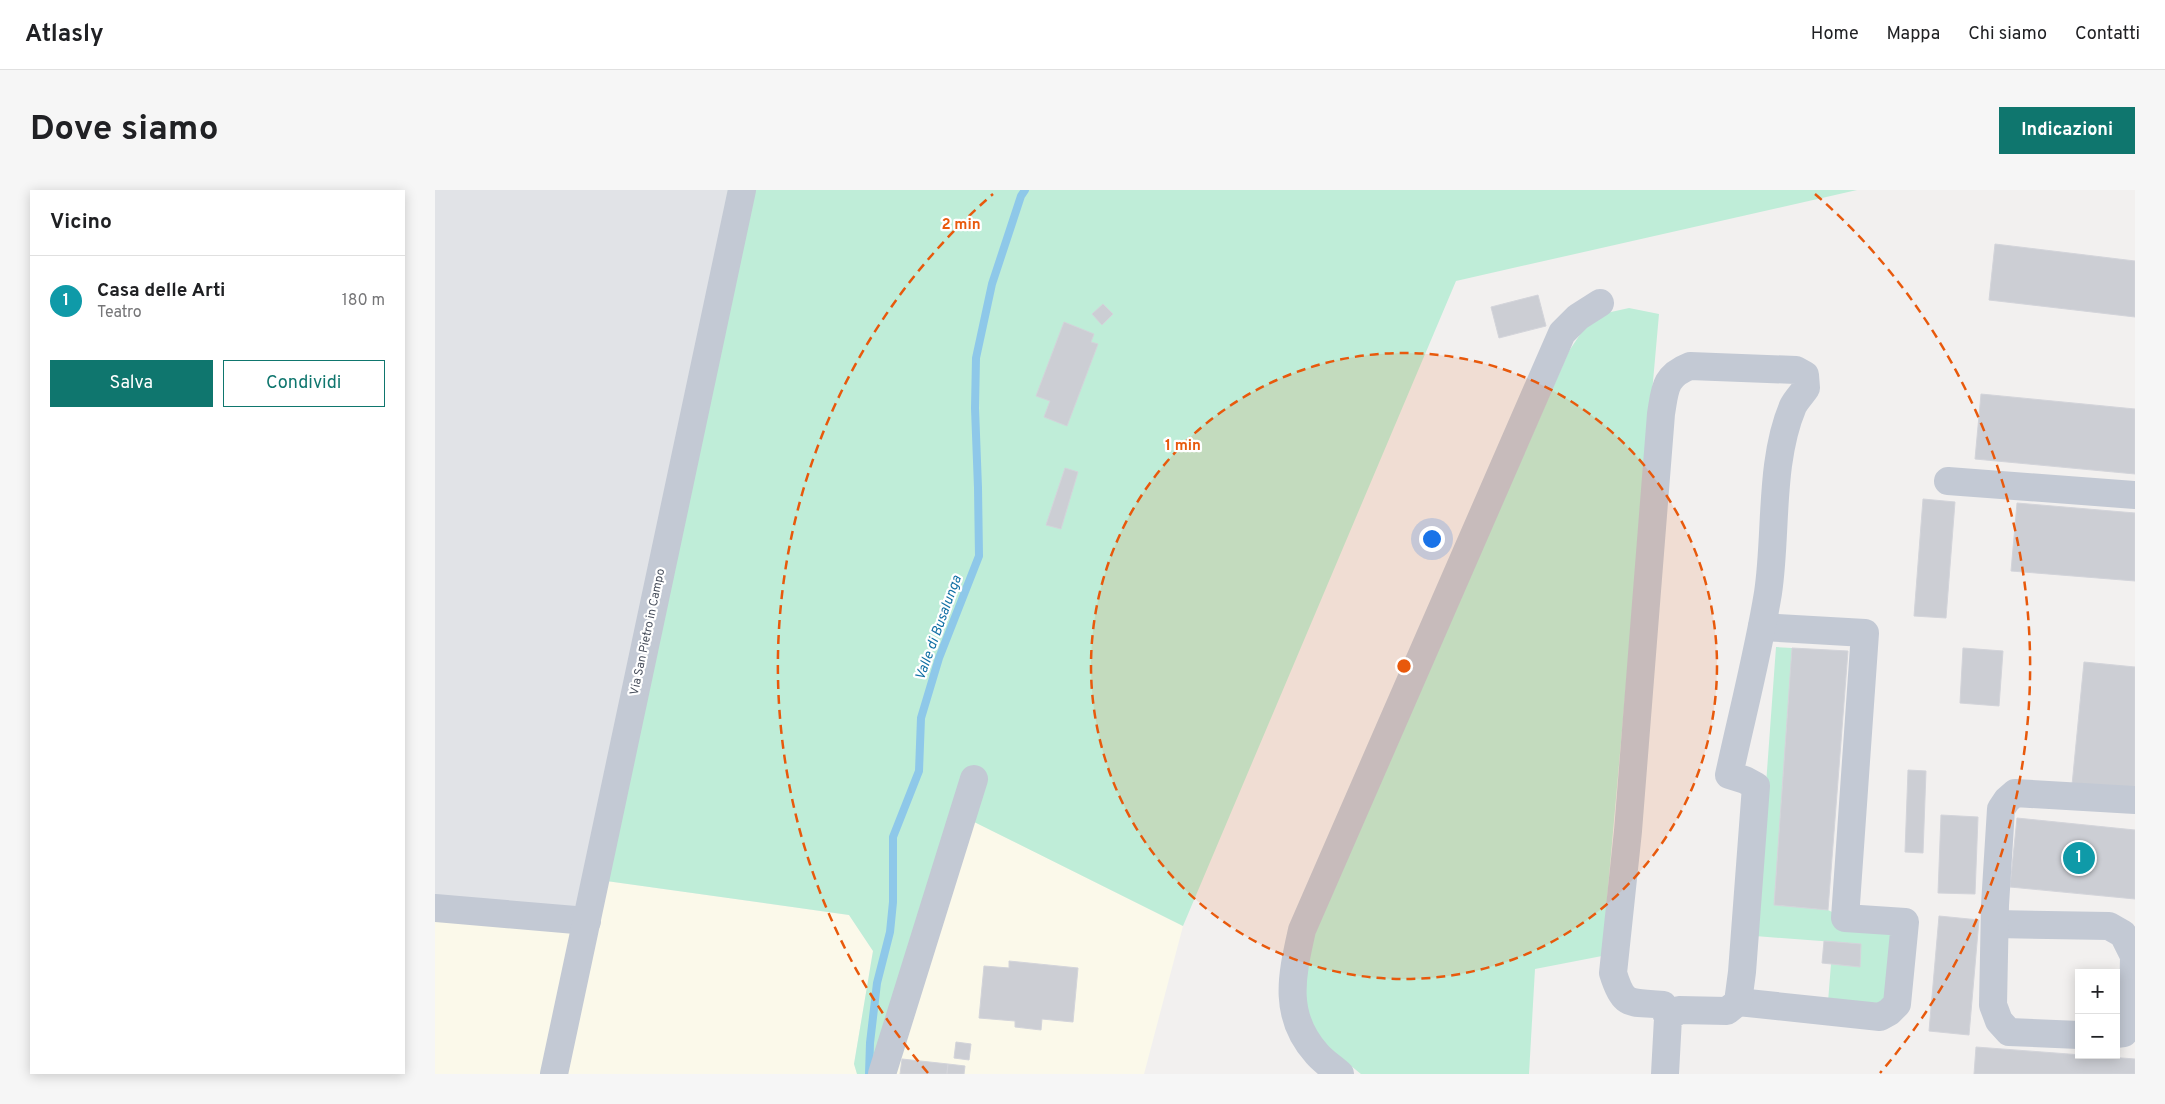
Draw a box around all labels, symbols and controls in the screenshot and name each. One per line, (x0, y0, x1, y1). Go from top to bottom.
text: Atlasly (25, 20, 104, 50)
text: Home (1811, 23, 1859, 46)
text: Mappa (1887, 23, 1940, 46)
text: Chi siamo (1968, 23, 2047, 46)
text: Contatti (2075, 23, 2140, 46)
button: Indicazioni (1999, 107, 2135, 154)
text: Dove siamo (30, 108, 219, 152)
text: Vicino (50, 209, 112, 236)
text: 2 min (941, 216, 981, 235)
text: Casa delle Arti (97, 279, 226, 303)
text: 1 (63, 291, 69, 311)
text: 180 m (342, 291, 385, 311)
text: Teatro (97, 303, 142, 323)
button: Salva (50, 360, 213, 407)
button: Condividi (223, 360, 385, 407)
text: 1 min (1165, 437, 1201, 456)
your location (1419, 526, 1445, 552)
street label: Via San Pietro in Campo (627, 567, 669, 697)
water label: Valle di Busalunga (912, 573, 966, 683)
centre of rings (1395, 657, 1413, 675)
pin: 1 (2063, 839, 2095, 877)
map controls (2075, 969, 2120, 1059)
button: + (2075, 969, 2120, 1014)
button: − (2075, 1014, 2120, 1059)

